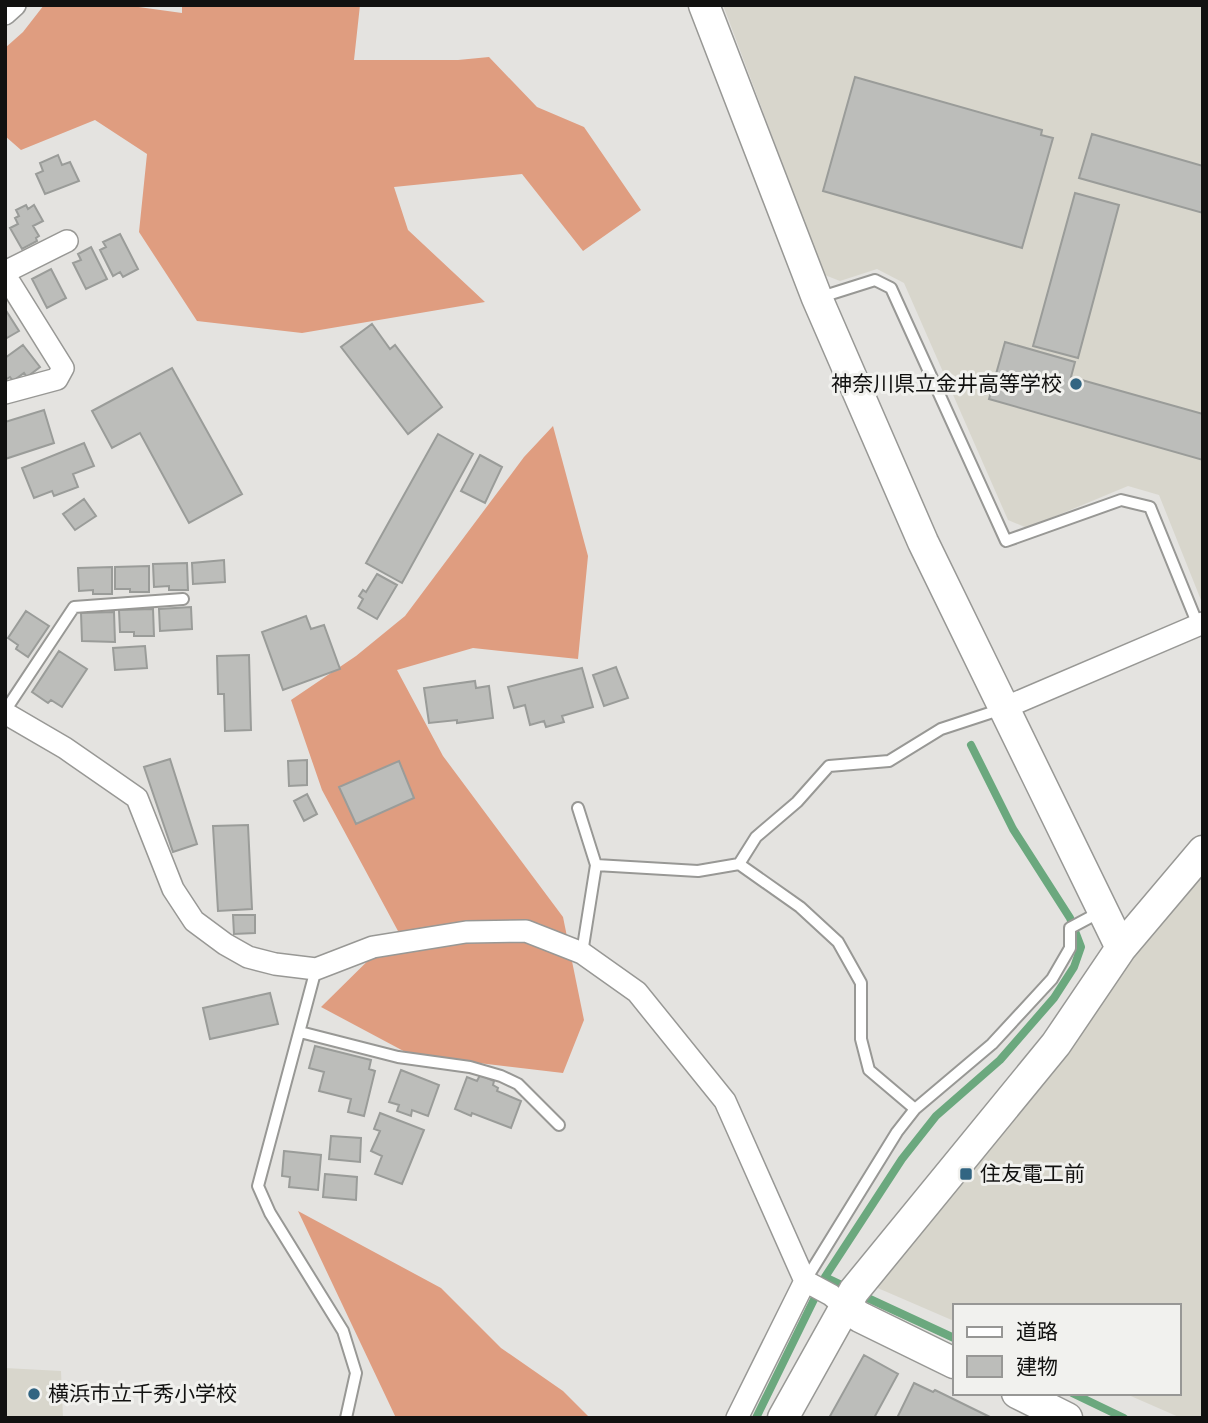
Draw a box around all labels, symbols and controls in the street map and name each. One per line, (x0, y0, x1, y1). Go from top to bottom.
place label: 神奈川県立金井高等学校 (831, 370, 1062, 395)
marker: 神奈川県立金井高等学校 (1068, 376, 1084, 392)
place label: 住友電工前 (980, 1160, 1085, 1185)
marker: 住友電工前 (958, 1166, 974, 1182)
legend (953, 1304, 1180, 1395)
text: 道路 (1016, 1318, 1058, 1343)
text: 建物 (1016, 1353, 1058, 1378)
place label: 横浜市立千秀小学校 (48, 1380, 237, 1405)
marker: 横浜市立千秀小学校 (26, 1386, 42, 1402)

